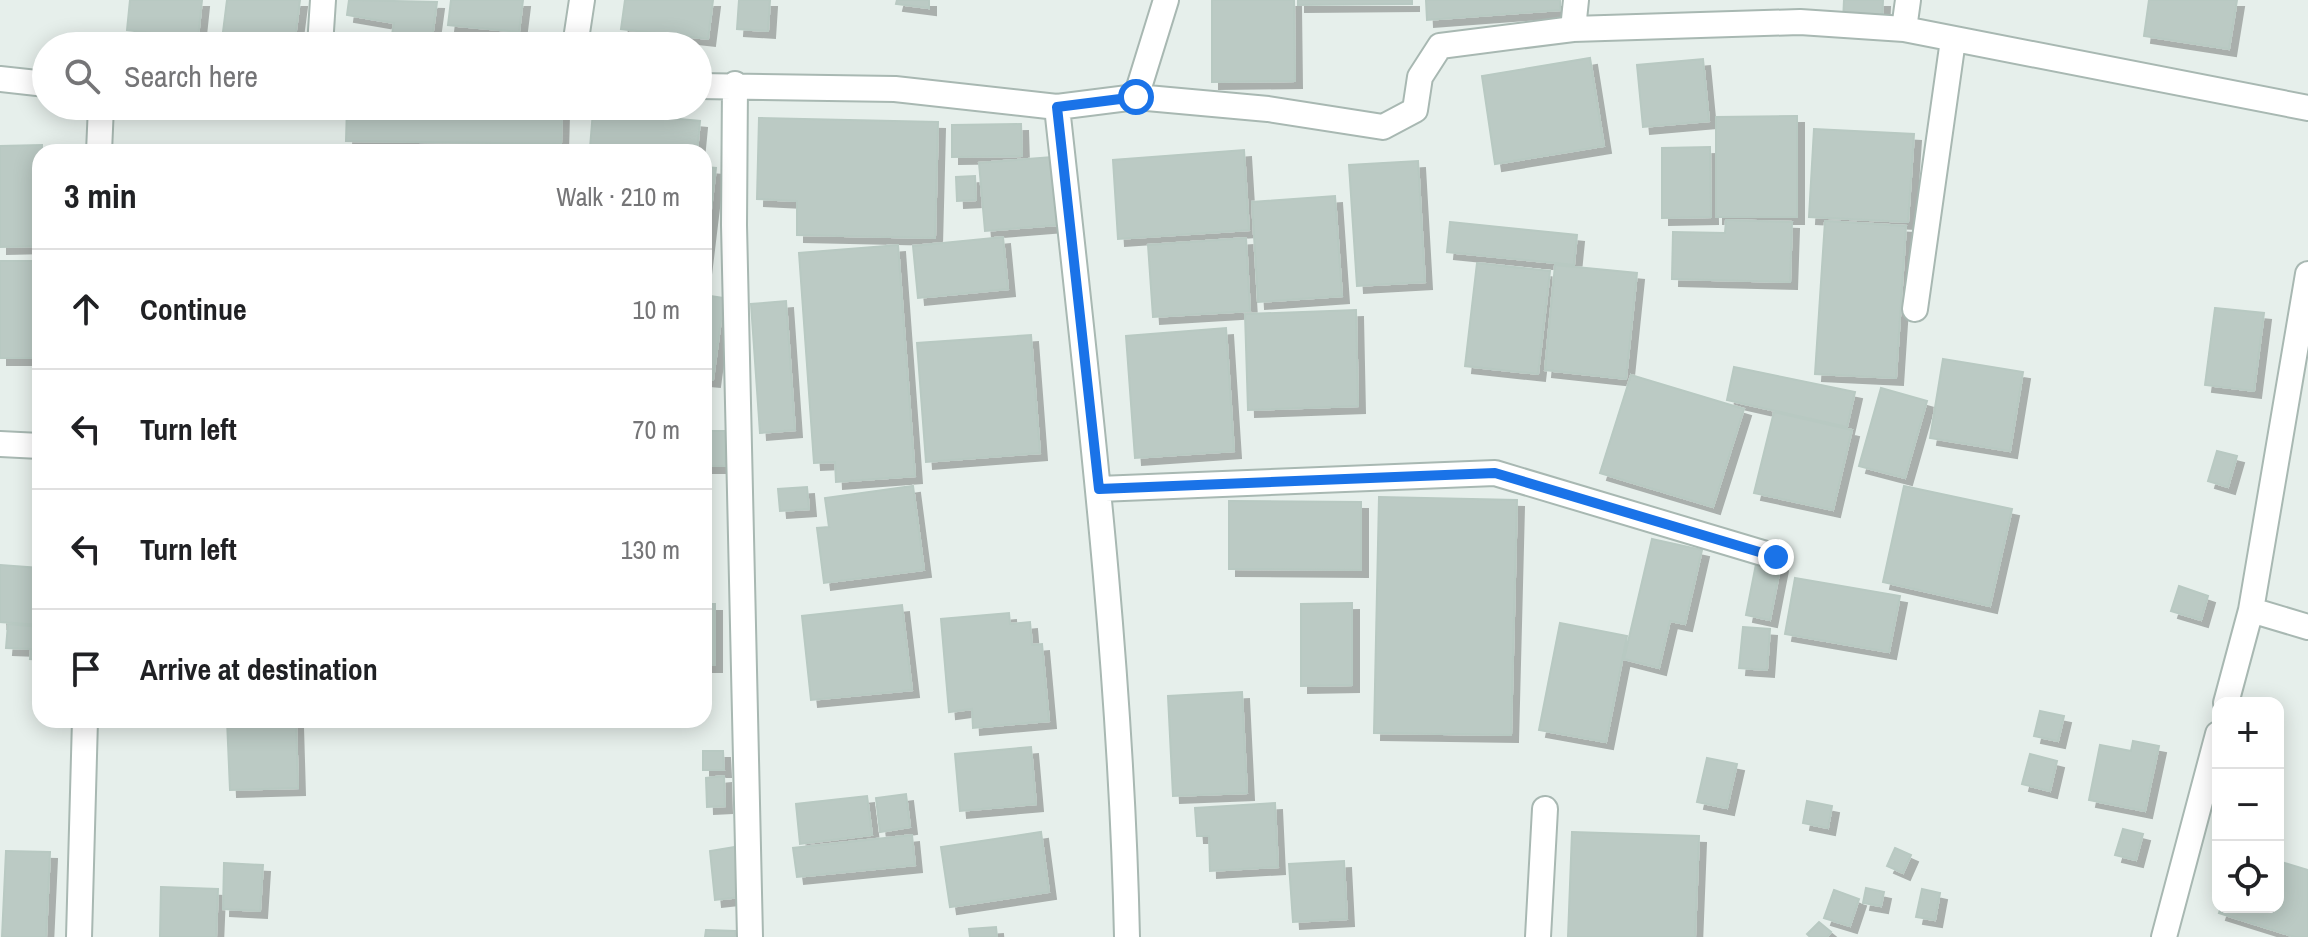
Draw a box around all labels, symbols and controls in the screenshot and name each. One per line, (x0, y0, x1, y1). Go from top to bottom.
search box (32, 32, 712, 120)
icon: search (60, 54, 104, 98)
text: Search here (124, 56, 258, 96)
route start (1118, 79, 1154, 115)
text: 3 min (64, 173, 137, 219)
text: Walk · 210 m (556, 179, 680, 214)
icon: ahead (64, 287, 108, 331)
text: Continue (140, 289, 247, 329)
text: 10 m (633, 292, 680, 327)
icon: left (64, 407, 108, 451)
text: Turn left (140, 409, 237, 449)
text: 70 m (633, 412, 680, 447)
icon: left (64, 527, 108, 571)
text: Turn left (140, 529, 237, 569)
text: 130 m (621, 532, 680, 567)
route end (1758, 539, 1794, 575)
icon: arrive (64, 647, 108, 691)
text: Arrive at destination (140, 649, 378, 689)
map controls (2212, 697, 2284, 913)
button: + (2212, 697, 2284, 769)
button: − (2212, 769, 2284, 841)
button: locate (2212, 841, 2284, 913)

